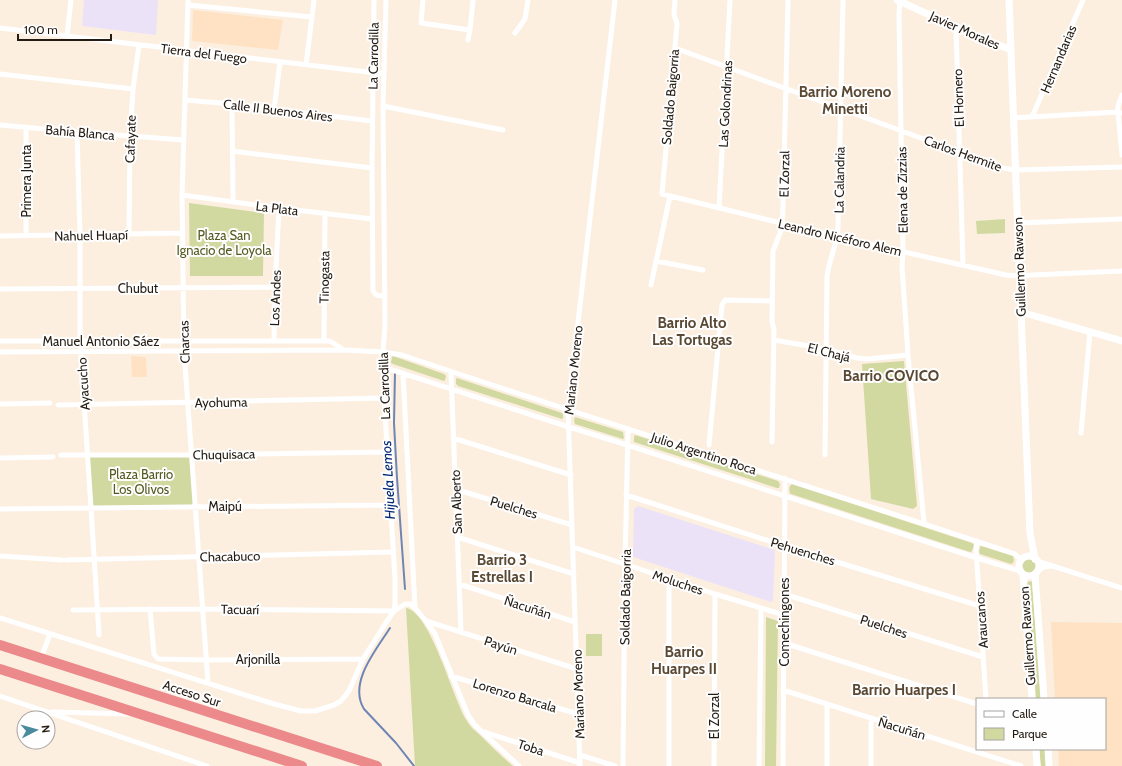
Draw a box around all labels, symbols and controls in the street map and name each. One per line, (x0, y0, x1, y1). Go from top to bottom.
street label: Javier Morales (927, 7, 1003, 53)
scale bar (18, 16, 111, 42)
street label: La Carrodilla (364, 21, 382, 90)
text: 100 m (24, 22, 58, 37)
street label: Hernandarias (1036, 22, 1080, 95)
street label: Tierra del Fuego (160, 40, 248, 66)
street label: Soldado Baigorria (658, 48, 682, 146)
street label: Las Golondrinas (715, 59, 735, 148)
street label: El Hornero (949, 69, 967, 127)
district label: Barrio Moreno Minetti (799, 83, 892, 118)
street label: Calle II Buenos Aires (222, 95, 334, 125)
street label: Cafayate (121, 114, 139, 163)
street label: Bahía Blanca (45, 121, 116, 143)
street label: Carlos Hermite (922, 132, 1004, 175)
street label: Primera Junta (18, 144, 34, 218)
street label: La Calandria (830, 146, 848, 214)
street label: Elena de Zizzias (893, 146, 911, 233)
street label: El Zorzal (776, 151, 792, 197)
street label: La Plata (255, 197, 300, 219)
street label: Leandro Nicéforo Alem (777, 215, 903, 259)
street label: Guillermo Rawson (1009, 217, 1029, 317)
street label: Nahuel Huapí (54, 226, 128, 244)
park label: Plaza San Ignacio de Loyola (177, 227, 272, 258)
street label: Tinogasta (316, 250, 332, 303)
street label: Los Andes (266, 269, 284, 326)
street label: Chubut (118, 280, 159, 296)
district label: Barrio Alto Las Tortugas (652, 314, 732, 349)
street label: Charcas (175, 320, 193, 364)
street label: Mariano Moreno (560, 325, 586, 415)
street label: Manuel Antonio Sáez (43, 333, 159, 349)
street label: El Chajá (806, 339, 853, 366)
street label: La Carrodilla (375, 351, 393, 420)
street label: Ayacucho (73, 357, 93, 411)
district label: Barrio COVICO (843, 367, 939, 385)
street label: Ayohuma (195, 394, 248, 410)
street label: Julio Argentino Roca (648, 428, 759, 478)
water label: Hijuela Lemos (377, 439, 399, 520)
street label: Chuquisaca (193, 445, 256, 463)
park label: Plaza Barrio Los Olivos (109, 466, 173, 497)
street label: San Alberto (447, 470, 465, 534)
street label: Puelches (488, 492, 540, 522)
street label: Maipú (208, 498, 242, 514)
street label: Pehuenches (769, 534, 838, 569)
street label: Chacabuco (200, 547, 260, 565)
street label: Soldado Baigorria (616, 548, 634, 645)
district label: Barrio 3 Estrellas I (471, 551, 533, 586)
street label: Moluches (651, 566, 706, 598)
street label: Comechingones (776, 577, 792, 666)
street label: Guillermo Rawson (1016, 586, 1038, 686)
street label: Araucanos (971, 590, 991, 649)
street label: Ñacuñán (502, 592, 554, 622)
street label: Tacuarí (221, 601, 259, 617)
street label: Puelches (858, 611, 910, 641)
street label: Payún (482, 632, 520, 658)
district label: Barrio Huarpes II (651, 643, 717, 678)
street label: Mariano Moreno (568, 649, 588, 739)
street label: Arjonilla (236, 651, 281, 668)
street label: Lorenzo Barcala (471, 675, 560, 716)
street label: Acceso Sur (161, 676, 224, 710)
district label: Barrio Huarpes I (852, 681, 956, 699)
street label: El Zorzal (706, 693, 722, 739)
legend (976, 698, 1106, 750)
text: Calle (1012, 706, 1037, 721)
north arrow (16, 710, 56, 750)
street label: Ñacuñán (876, 713, 928, 743)
text: N (39, 724, 53, 734)
text: Parque (1012, 726, 1047, 741)
street label: Toba (516, 735, 547, 759)

